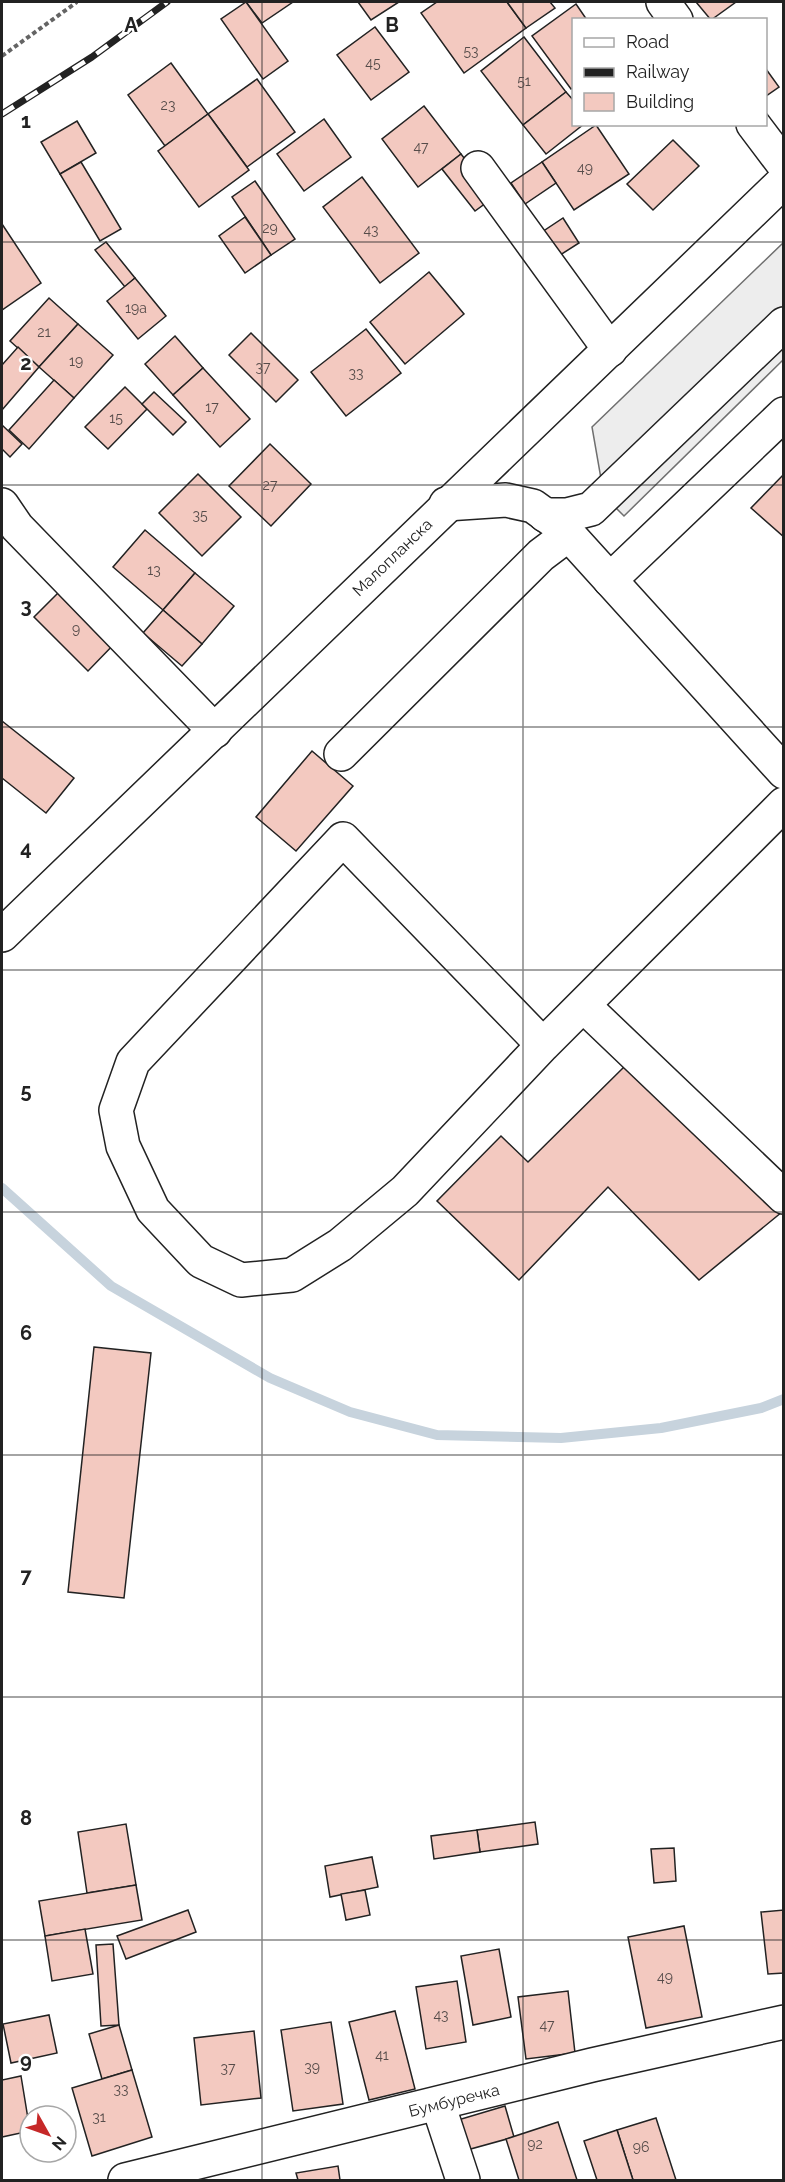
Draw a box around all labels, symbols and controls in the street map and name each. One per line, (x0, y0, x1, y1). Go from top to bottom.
text: A (124, 13, 138, 37)
text: B (385, 13, 399, 37)
legend (572, 18, 767, 126)
text: Road (626, 31, 669, 52)
house number: 53 (463, 43, 479, 59)
house number: 45 (365, 55, 381, 71)
text: Railway (626, 61, 690, 82)
house number: 51 (517, 73, 531, 89)
text: Building (626, 91, 694, 112)
house number: 23 (161, 97, 175, 113)
text: 1 (21, 109, 31, 133)
house number: 47 (413, 139, 429, 155)
house number: 49 (577, 160, 593, 176)
house number: 29 (262, 220, 278, 236)
house number: 43 (363, 222, 379, 238)
house number: 19a (125, 300, 147, 316)
house number: 21 (37, 324, 51, 340)
text: 2 (20, 351, 32, 375)
house number: 19 (69, 353, 83, 369)
house number: 37 (256, 359, 271, 375)
house number: 33 (349, 365, 363, 381)
house number: 17 (205, 399, 219, 415)
house number: 15 (109, 410, 123, 426)
house number: 27 (263, 477, 278, 493)
house number: 35 (192, 507, 208, 523)
street label: Малопланска (349, 515, 436, 600)
house number: 13 (147, 562, 161, 578)
text: 3 (20, 594, 32, 618)
house number: 9 (72, 621, 80, 637)
text: 4 (20, 836, 32, 860)
text: 5 (20, 1079, 32, 1103)
text: 6 (20, 1321, 32, 1345)
text: 7 (20, 1564, 32, 1588)
text: 8 (20, 1806, 32, 1830)
house number: 49 (657, 1969, 673, 1985)
house number: 43 (433, 2007, 449, 2023)
house number: 47 (539, 2017, 555, 2033)
house number: 41 (375, 2047, 389, 2063)
text: 9 (20, 2049, 32, 2073)
house number: 39 (304, 2059, 320, 2075)
house number: 37 (221, 2060, 236, 2076)
street label: Бумбуречка (407, 2080, 502, 2121)
house number: 33 (114, 2081, 128, 2097)
north arrow (18, 2104, 78, 2164)
house number: 31 (92, 2109, 106, 2125)
text: N (48, 2133, 70, 2154)
house number: 92 (527, 2136, 543, 2152)
house number: 96 (633, 2139, 649, 2155)

